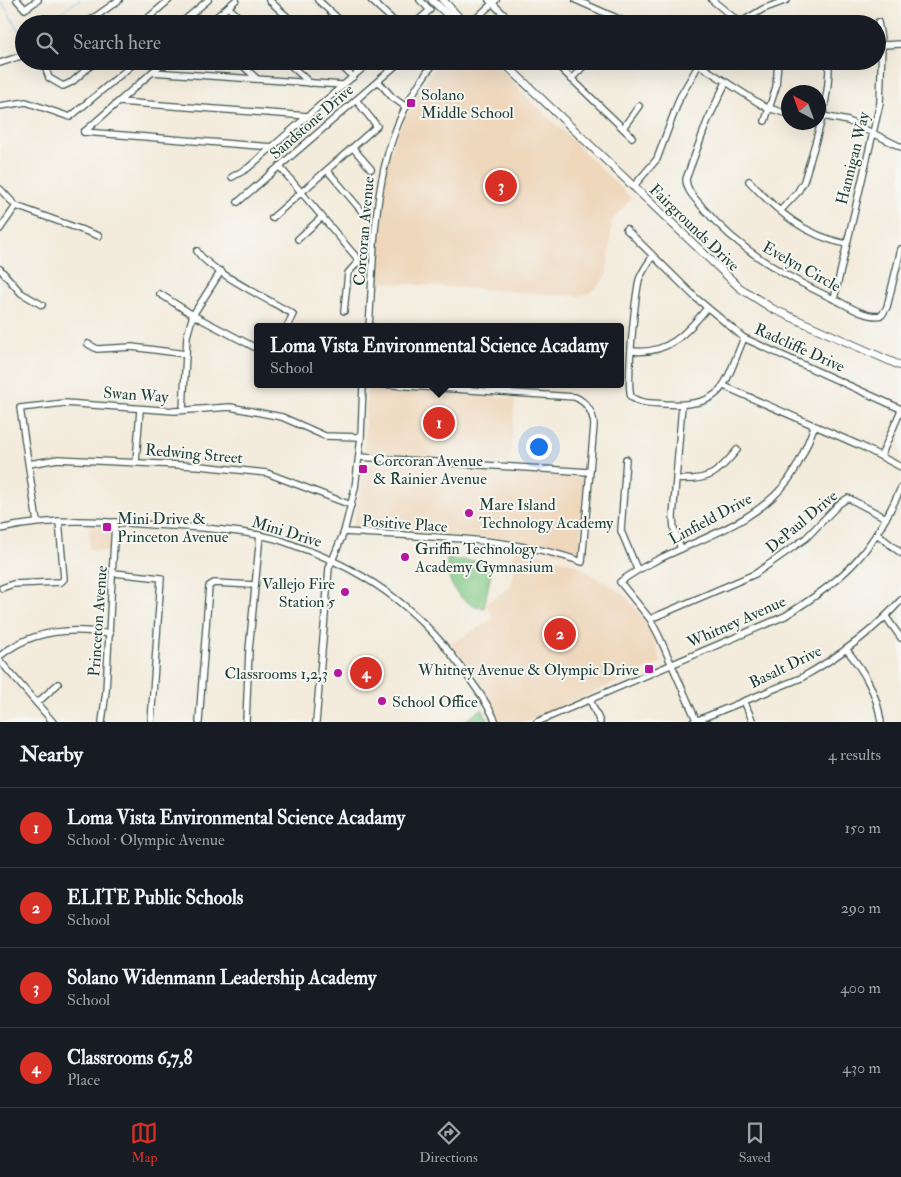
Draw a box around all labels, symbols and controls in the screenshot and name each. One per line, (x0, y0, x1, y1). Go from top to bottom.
search box (15, 15, 886, 70)
icon: search (33, 29, 61, 57)
text: Search here (73, 31, 161, 55)
street label: Sandstone Drive (266, 80, 358, 164)
place label: Solano Middle School (421, 85, 514, 123)
north arrow (781, 85, 826, 130)
marker: Solano Middle School (405, 97, 417, 109)
street label: Hannigan Way (832, 109, 874, 207)
pin: 3 (485, 167, 517, 205)
street label: Corcoran Avenue (349, 175, 379, 287)
street label: Fairgrounds Drive (645, 180, 744, 276)
street label: Evelyn Circle (759, 237, 844, 297)
street label: Radcliffe Drive (751, 319, 848, 377)
popup (254, 323, 624, 388)
text: Loma Vista Environmental Science Acadamy (270, 334, 608, 358)
text: School (270, 358, 313, 378)
street label: Swan Way (103, 383, 170, 407)
pin: 1 (423, 404, 455, 442)
your location (526, 434, 552, 460)
street label: Redwing Street (144, 440, 244, 468)
place label: Corcoran Avenue & Rainier Avenue (373, 451, 487, 489)
marker: Corcoran Avenue & Rainier Avenue (357, 463, 369, 475)
street label: DePaul Drive (762, 486, 842, 558)
street label: Linfield Drive (665, 488, 756, 549)
place label: Mare Island Technology Academy (479, 495, 614, 533)
marker: Mare Island Technology Academy (463, 507, 475, 519)
place label: Mini Drive & Princeton Avenue (117, 509, 229, 547)
street label: Positive Place (362, 511, 449, 537)
street label: Mini Drive (249, 512, 324, 552)
marker: Mini Drive & Princeton Avenue (101, 521, 113, 533)
place label: Griffin Technology Academy Gymnasium (414, 539, 554, 577)
marker: Griffin Technology Academy Gymnasium (399, 551, 411, 563)
street label: Princeton Avenue (84, 564, 112, 677)
place label: Vallejo Fire Station 5 (262, 574, 335, 612)
marker: Vallejo Fire Station 5 (339, 586, 351, 598)
street label: Whitney Avenue (683, 591, 789, 653)
pin: 2 (544, 615, 576, 653)
street label: Basalt Drive (746, 641, 825, 693)
pin: 4 (350, 654, 382, 692)
place label: Whitney Avenue & Olympic Drive (417, 660, 639, 681)
marker: Whitney Avenue & Olympic Drive (643, 663, 655, 675)
place label: Classrooms 1,2,3 (225, 664, 328, 684)
marker: Classrooms 1,2,3 (332, 667, 344, 679)
place label: School Office (392, 692, 478, 712)
marker: School Office (376, 695, 388, 707)
text: Nearby (20, 741, 83, 768)
text: 4 results (828, 745, 881, 765)
text: Loma Vista Environmental Science Acadamy (67, 806, 405, 830)
text: 1 (33, 818, 39, 838)
text: 150 m (844, 818, 881, 838)
text: School · Olympic Avenue (67, 830, 225, 850)
text: ELITE Public Schools (67, 886, 243, 910)
text: 2 (32, 898, 40, 918)
text: 290 m (841, 898, 881, 918)
text: School (67, 910, 110, 930)
text: Solano Widenmann Leadership Academy (67, 966, 376, 990)
text: 3 (33, 978, 39, 998)
text: 400 m (840, 978, 881, 998)
text: School (67, 990, 110, 1010)
text: Classrooms 6,7,8 (67, 1046, 192, 1070)
text: 4 (32, 1058, 40, 1078)
text: 430 m (842, 1058, 881, 1078)
text: Place (67, 1070, 100, 1090)
tab: Map (130, 1119, 158, 1166)
tab: Directions (419, 1119, 478, 1166)
tab: Saved (739, 1119, 771, 1166)

